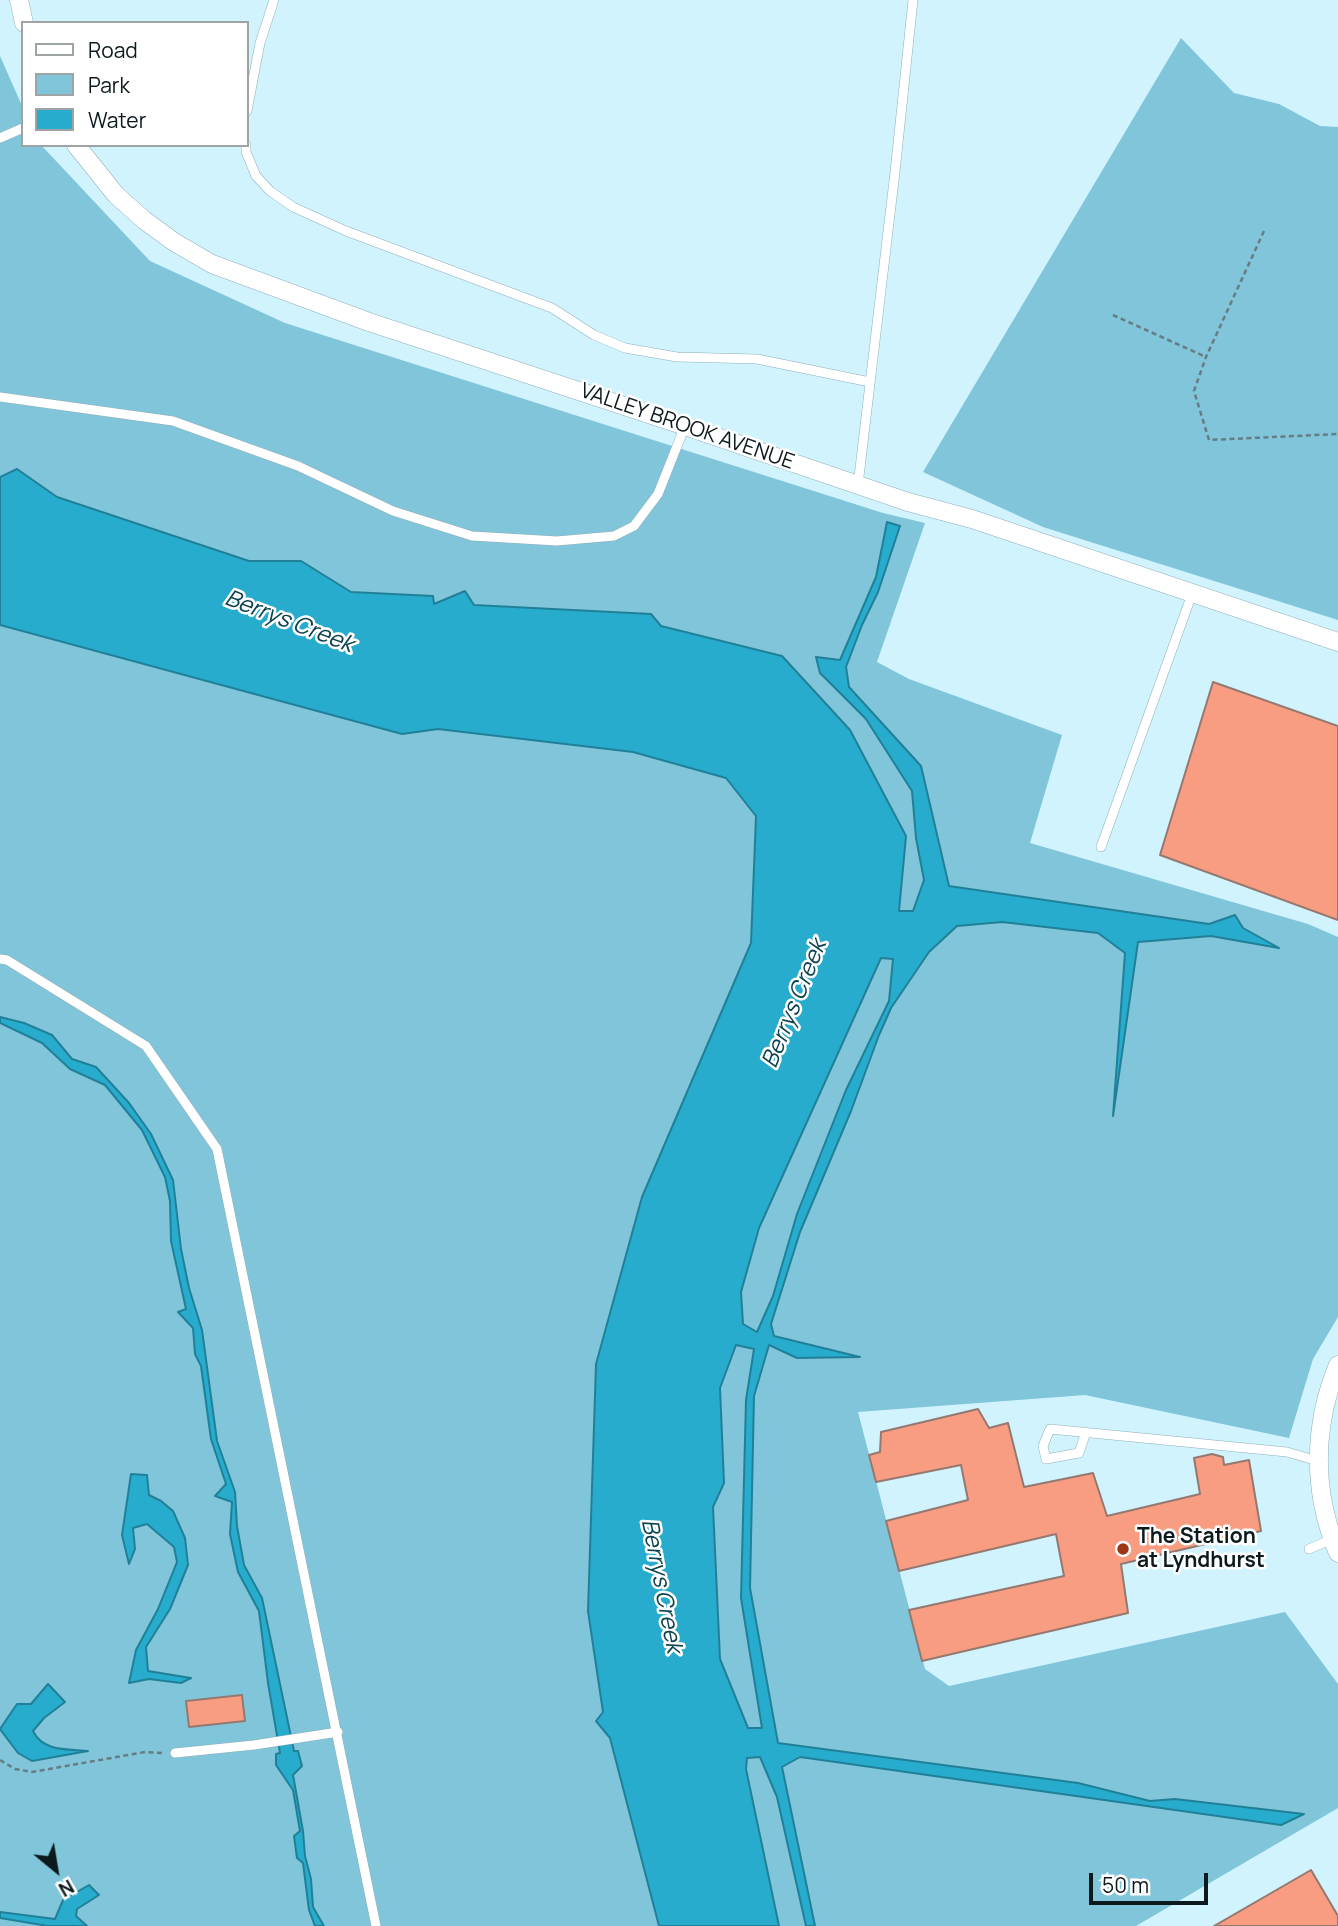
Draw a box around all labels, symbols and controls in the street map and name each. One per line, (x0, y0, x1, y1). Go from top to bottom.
legend (21, 21, 248, 147)
text: Road (88, 36, 138, 64)
text: Park (88, 71, 130, 99)
text: Water (88, 106, 146, 134)
street label: VALLEY BROOK AVENUE (577, 379, 797, 475)
water label: Berrys Creek (221, 585, 357, 659)
water label: Berrys Creek (757, 936, 833, 1072)
water label: Berrys Creek (635, 1517, 687, 1655)
place label: The Station at Lyndhurst (1137, 1524, 1265, 1574)
marker: The Station at Lyndhurst (1115, 1541, 1131, 1557)
north arrow (21, 1835, 91, 1905)
scale bar (1093, 1860, 1212, 1904)
text: 50 m (1102, 1871, 1149, 1899)
text: N (54, 1874, 79, 1903)

